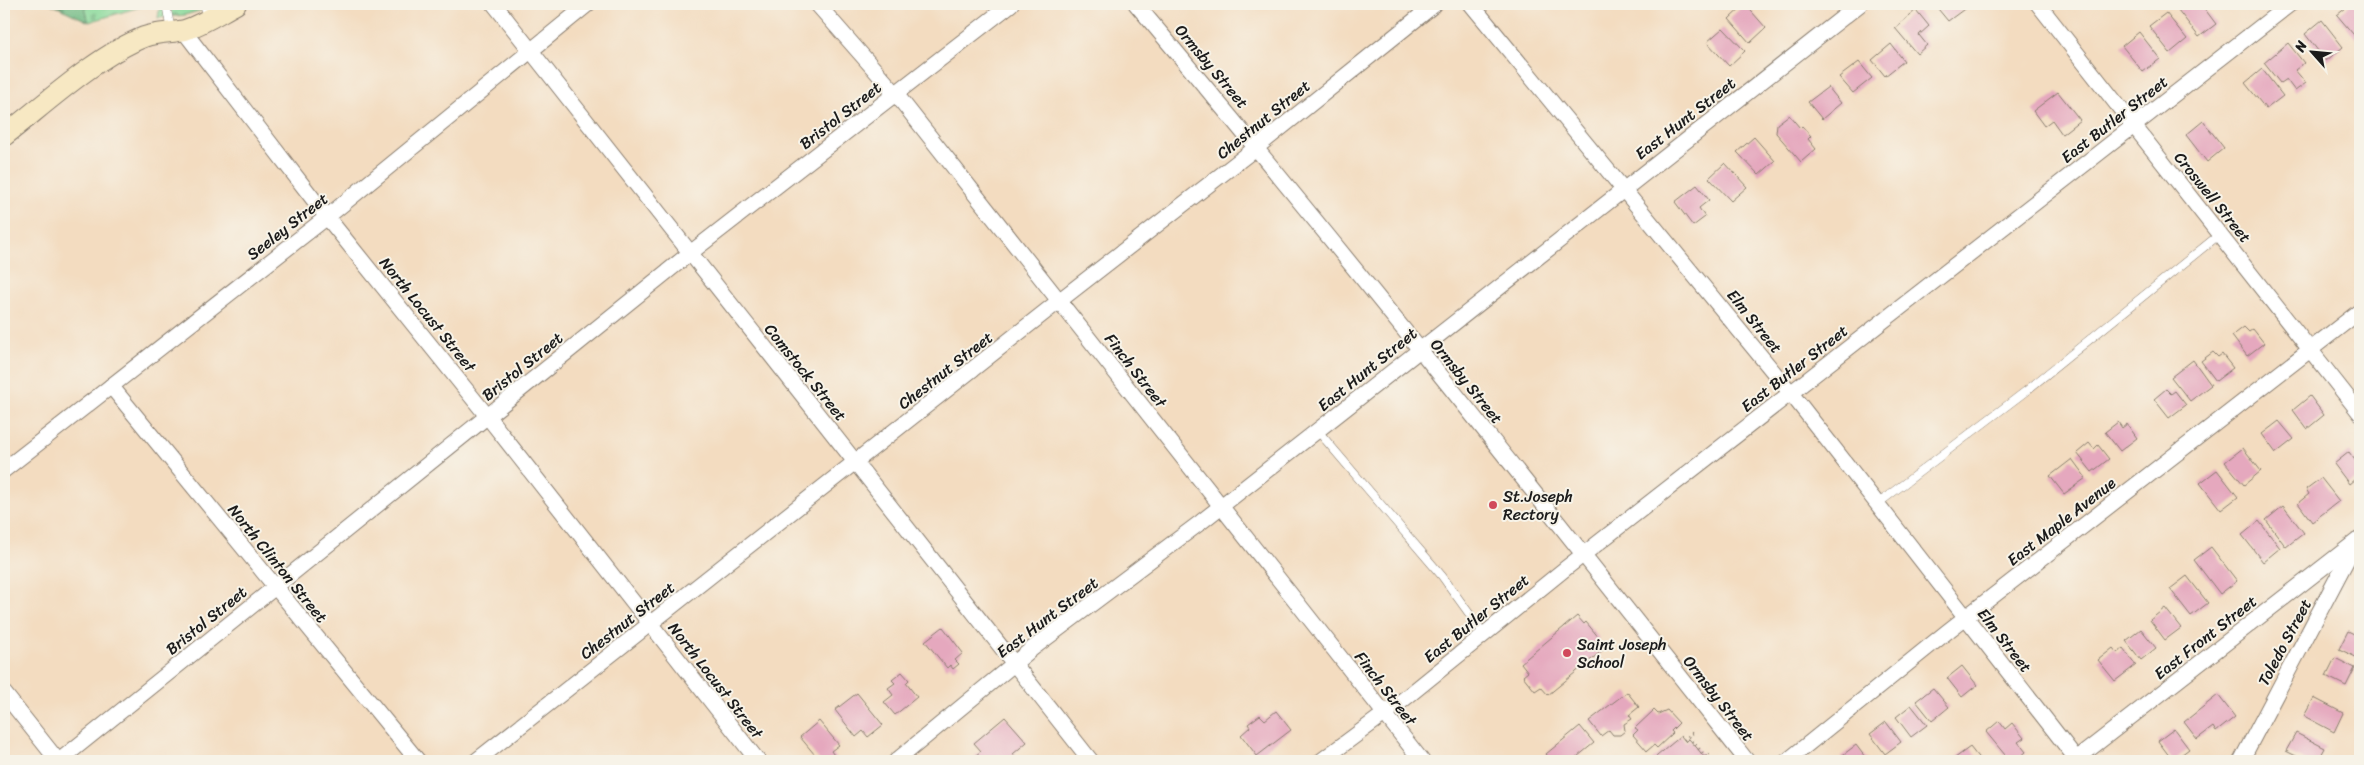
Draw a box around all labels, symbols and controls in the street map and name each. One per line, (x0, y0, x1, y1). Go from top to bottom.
street label: Ormsby Street (1167, 17, 1256, 115)
north arrow (2286, 28, 2336, 78)
text: N (2287, 36, 2314, 57)
street label: East Butler Street (2054, 68, 2174, 171)
street label: East Hunt Street (1628, 69, 1742, 167)
street label: Chestnut Street (1210, 72, 1317, 167)
street label: Bristol Street (793, 74, 888, 157)
street label: Croswell Street (2166, 145, 2259, 250)
street label: Seeley Street (240, 185, 335, 268)
street label: North Locust Street (372, 250, 484, 379)
street label: Elm Street (1719, 283, 1790, 360)
street label: Comstock Street (757, 317, 854, 428)
street label: East Butler Street (1734, 317, 1854, 420)
street label: East Hunt Street (1311, 320, 1424, 419)
street label: Bristol Street (475, 324, 570, 409)
street label: Chestnut Street (891, 324, 999, 417)
street label: Finch Street (1097, 326, 1175, 415)
street label: Ormsby Street (1423, 332, 1510, 431)
street label: East Maple Avenue (2000, 469, 2123, 574)
place label: St.Joseph Rectory (1503, 482, 1573, 529)
street label: North Clinton Street (220, 497, 335, 629)
marker: St.Joseph Rectory (1487, 499, 1499, 511)
street label: East Butler Street (1417, 566, 1536, 671)
street label: East Hunt Street (990, 569, 1105, 666)
street label: Chestnut Street (573, 574, 681, 667)
street label: Bristol Street (159, 578, 254, 663)
street label: East Front Street (2147, 587, 2264, 687)
street label: Toledo Street (2249, 593, 2320, 691)
street label: Elm Street (1970, 601, 2040, 679)
street label: North Locust Street (661, 615, 771, 746)
place label: Saint Joseph School (1577, 630, 1666, 677)
street label: Finch Street (1347, 644, 1425, 733)
marker: Saint Joseph School (1561, 647, 1573, 659)
street label: Ormsby Street (1675, 649, 1762, 748)

